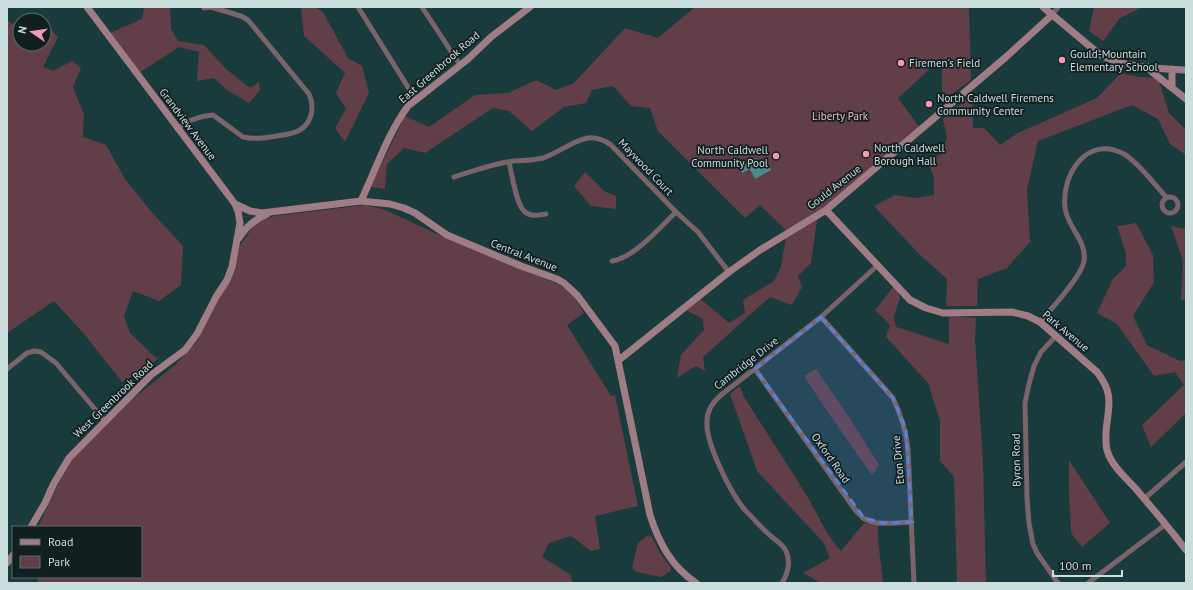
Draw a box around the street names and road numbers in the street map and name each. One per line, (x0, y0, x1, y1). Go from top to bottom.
street label: East Greenbrook Road (396, 28, 482, 106)
street label: Grandview Avenue (156, 85, 220, 163)
street label: Maywood Court (615, 136, 677, 198)
street label: Gould Avenue (804, 161, 864, 212)
street label: Central Avenue (489, 236, 560, 274)
street label: Park Avenue (1040, 307, 1093, 355)
street label: Cambridge Drive (711, 333, 781, 393)
street label: West Greenbrook Road (70, 357, 156, 441)
street label: Oxford Road (809, 430, 853, 486)
street label: Byron Road (1009, 433, 1023, 487)
street label: Eton Drive (889, 435, 907, 485)

